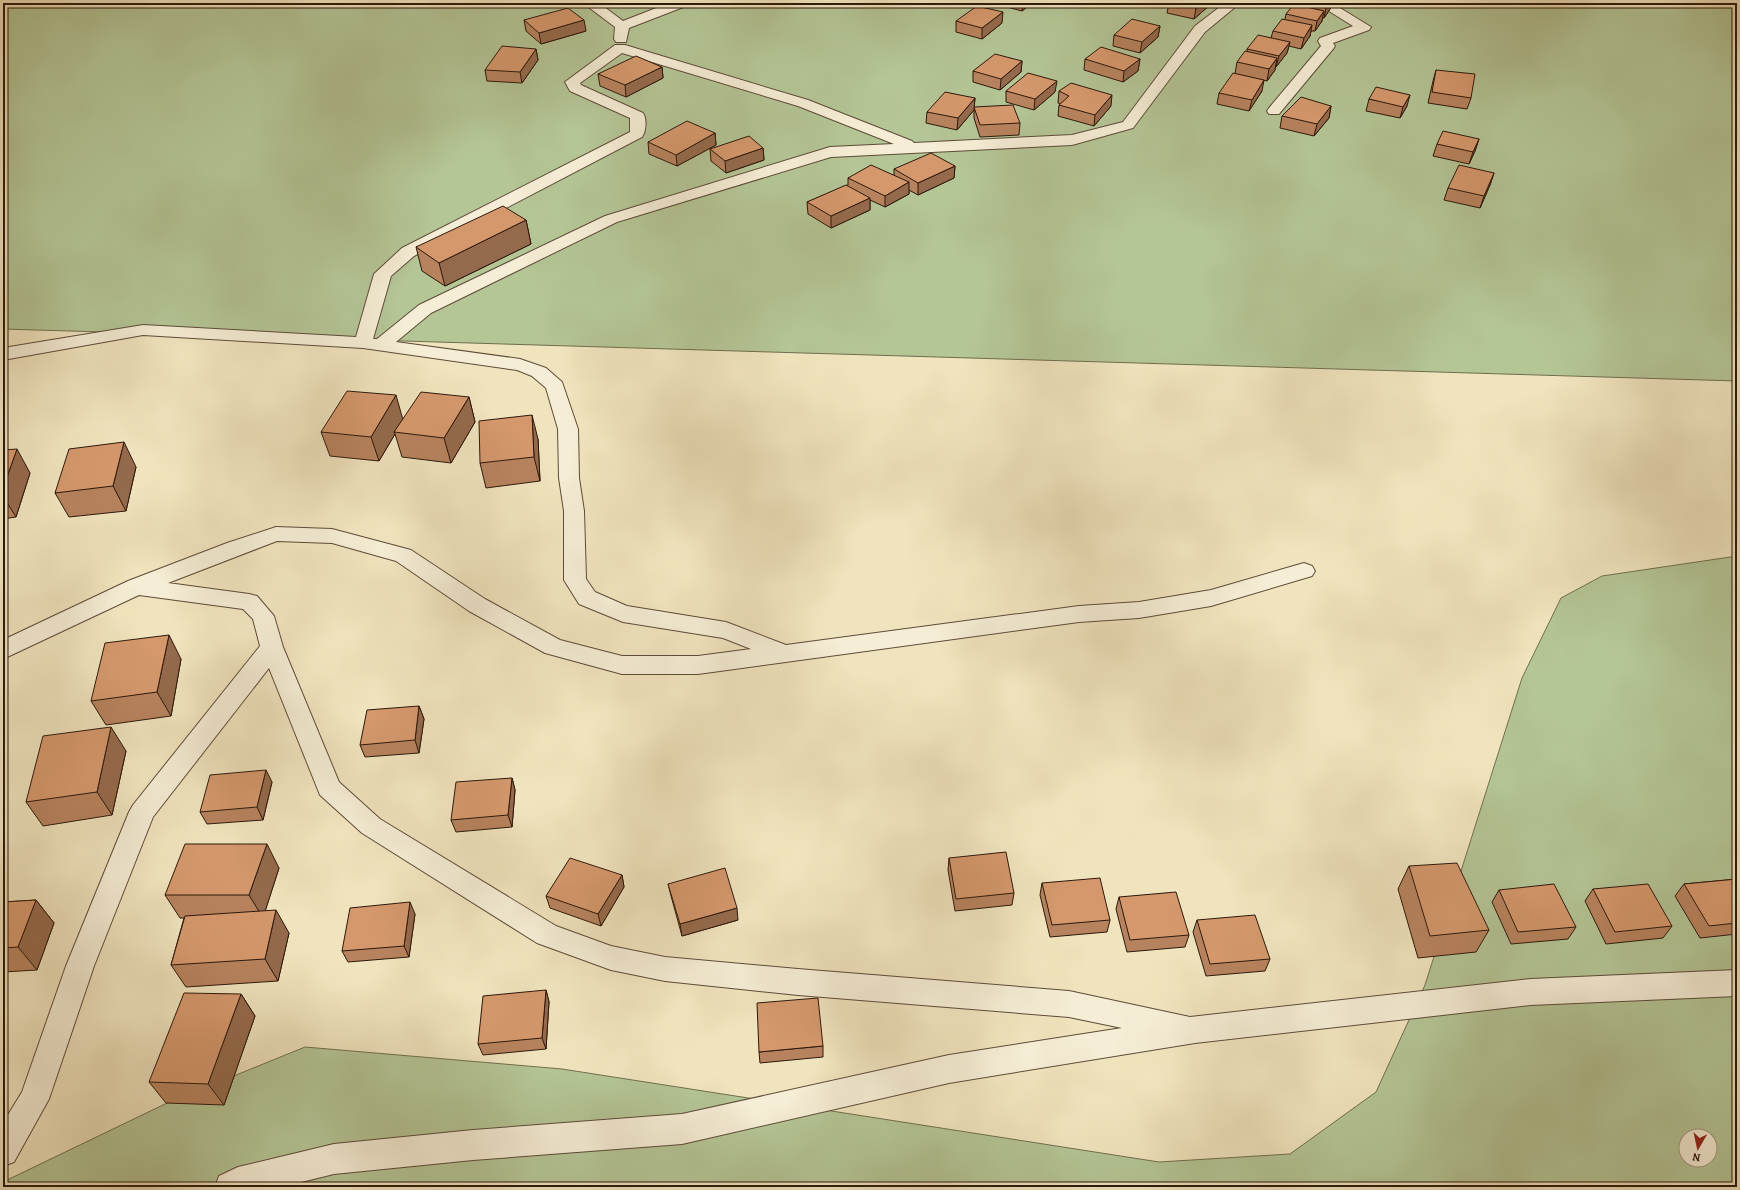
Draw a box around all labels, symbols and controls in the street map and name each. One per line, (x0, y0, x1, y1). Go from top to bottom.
north arrow (1678, 1128, 1718, 1168)
text: N (1691, 1149, 1702, 1165)

